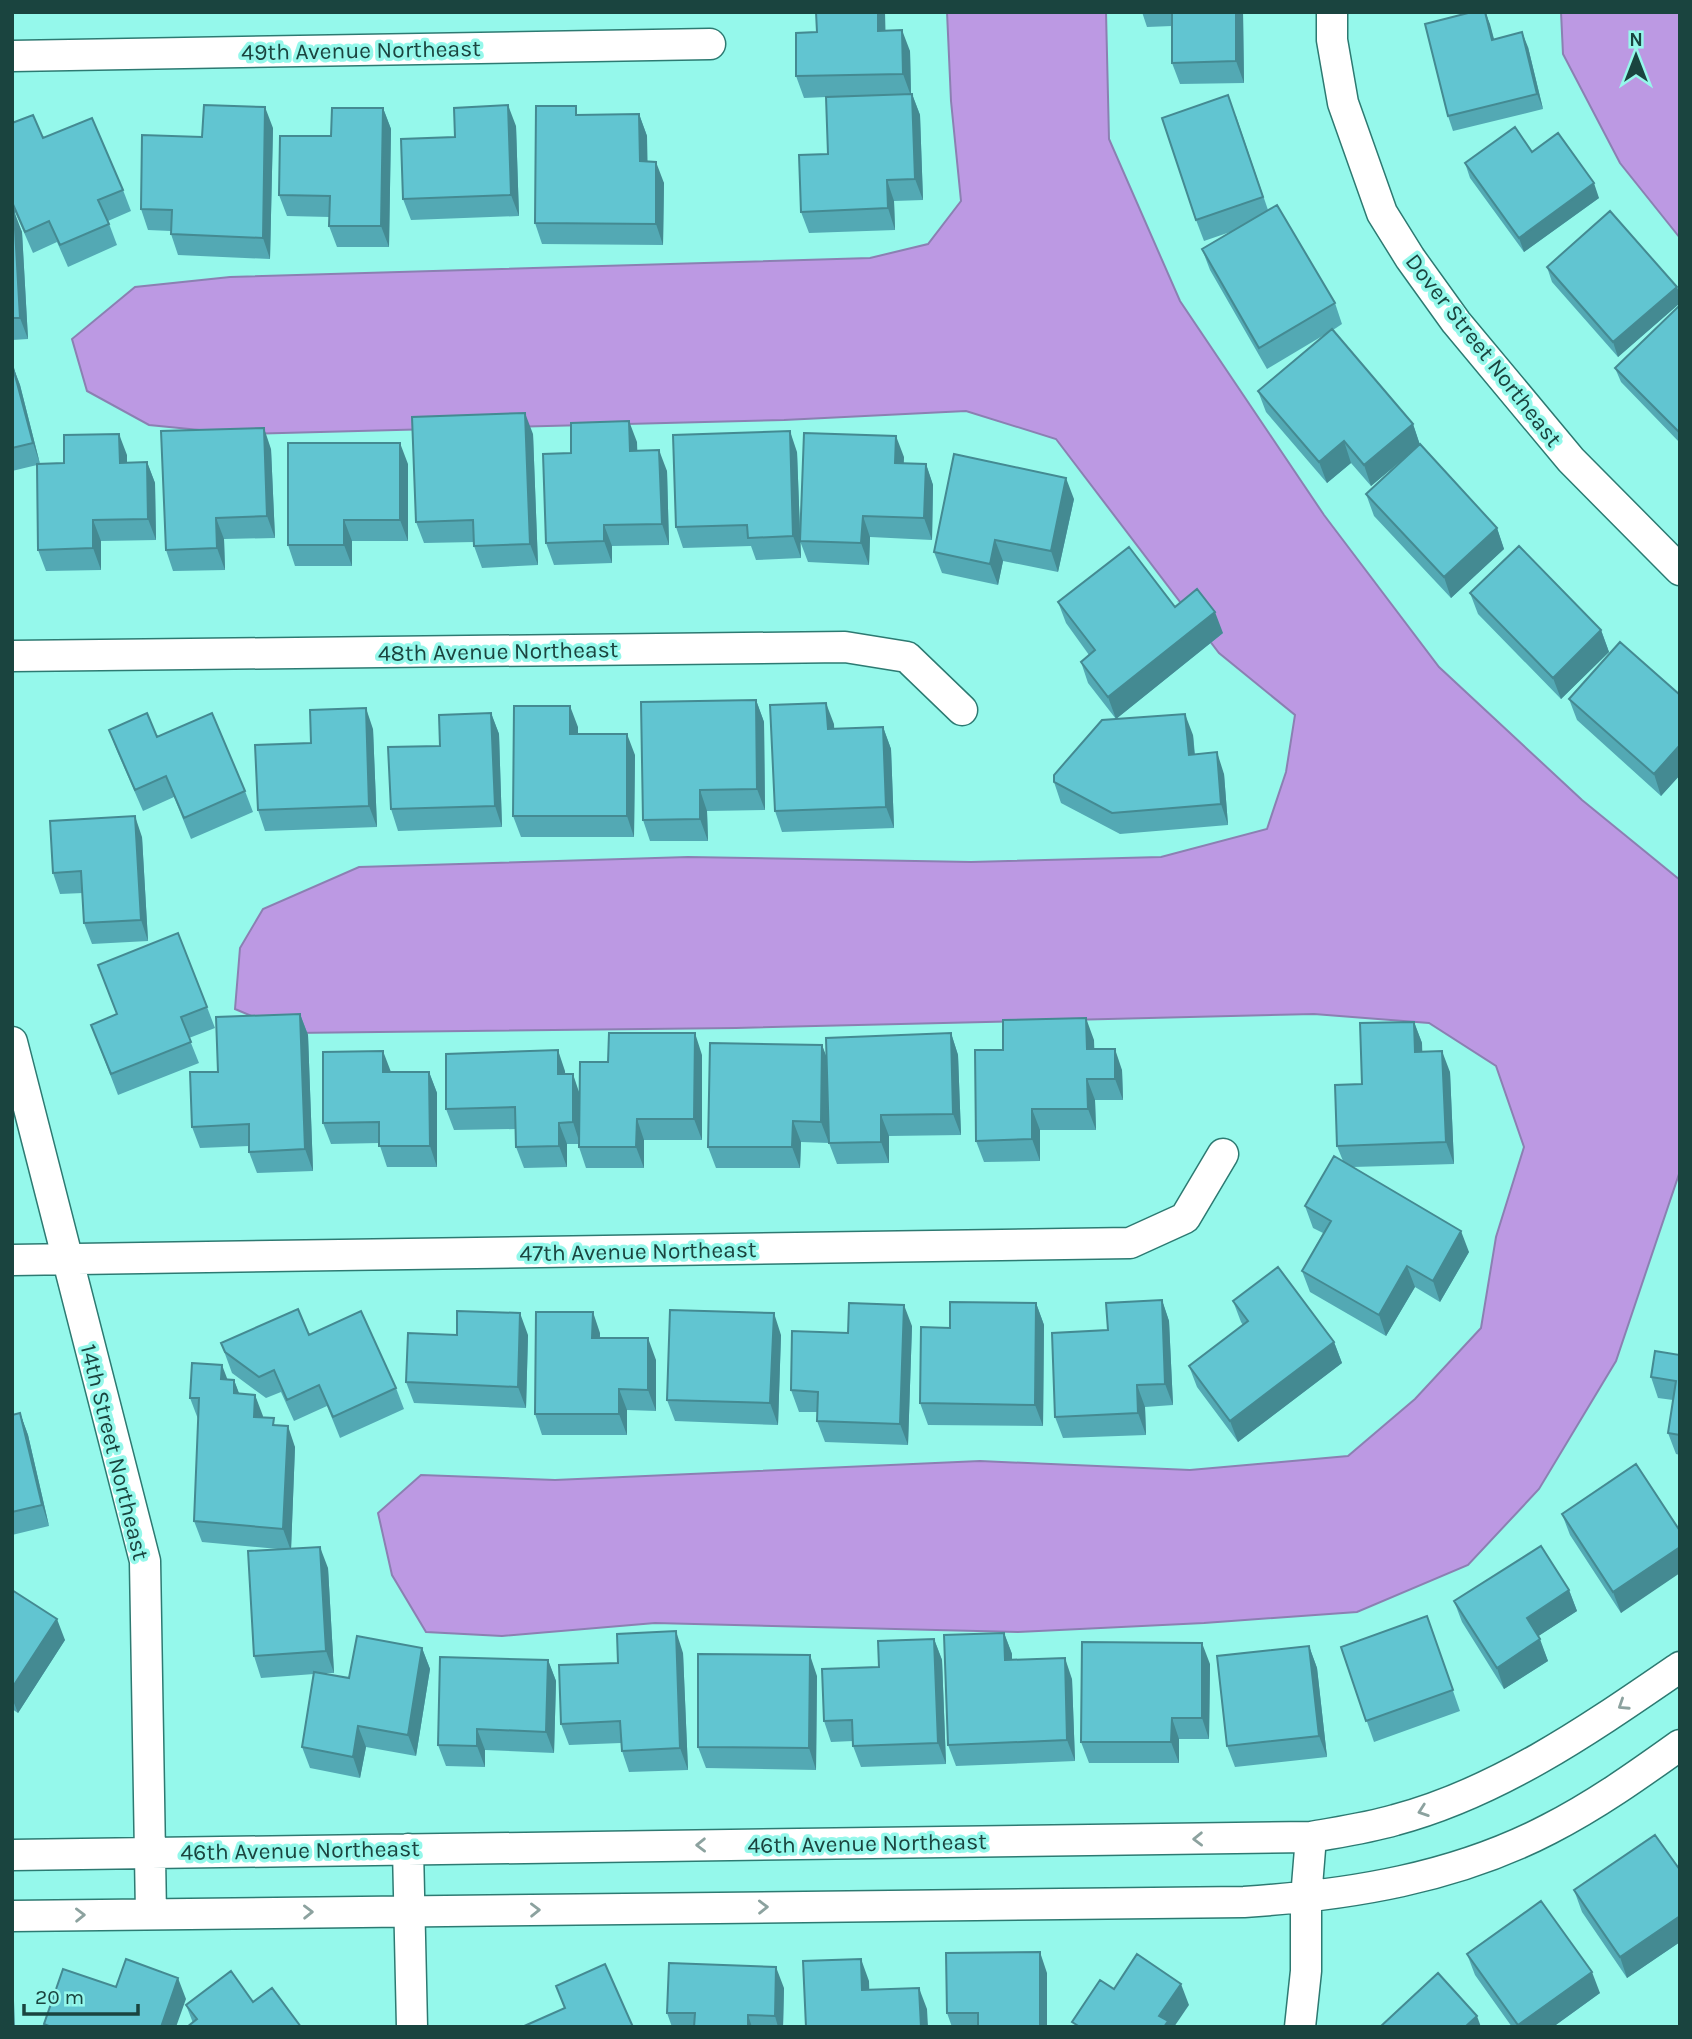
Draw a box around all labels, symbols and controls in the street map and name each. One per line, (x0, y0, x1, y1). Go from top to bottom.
north arrow (1601, 21, 1671, 91)
text: N (1629, 29, 1643, 51)
street label: 49th Avenue Northeast (241, 35, 481, 66)
street label: Dover Street Northeast (1400, 248, 1568, 453)
street label: 48th Avenue Northeast (378, 636, 619, 667)
street label: 47th Avenue Northeast (519, 1236, 757, 1267)
street label: 14th Street Northeast (75, 1341, 154, 1563)
one-way arrow (1618, 1696, 1631, 1709)
one-way arrow (1417, 1803, 1429, 1817)
street label: 46th Avenue Northeast (747, 1828, 987, 1859)
one-way arrow (1193, 1831, 1203, 1847)
street label: 46th Avenue Northeast (180, 1835, 420, 1866)
one-way arrow (696, 1837, 706, 1853)
one-way arrow (758, 1899, 769, 1915)
one-way arrow (531, 1902, 541, 1918)
one-way arrow (303, 1904, 314, 1920)
one-way arrow (76, 1907, 86, 1923)
scale bar (24, 1972, 138, 2016)
text: 20 m (35, 1985, 84, 2009)

